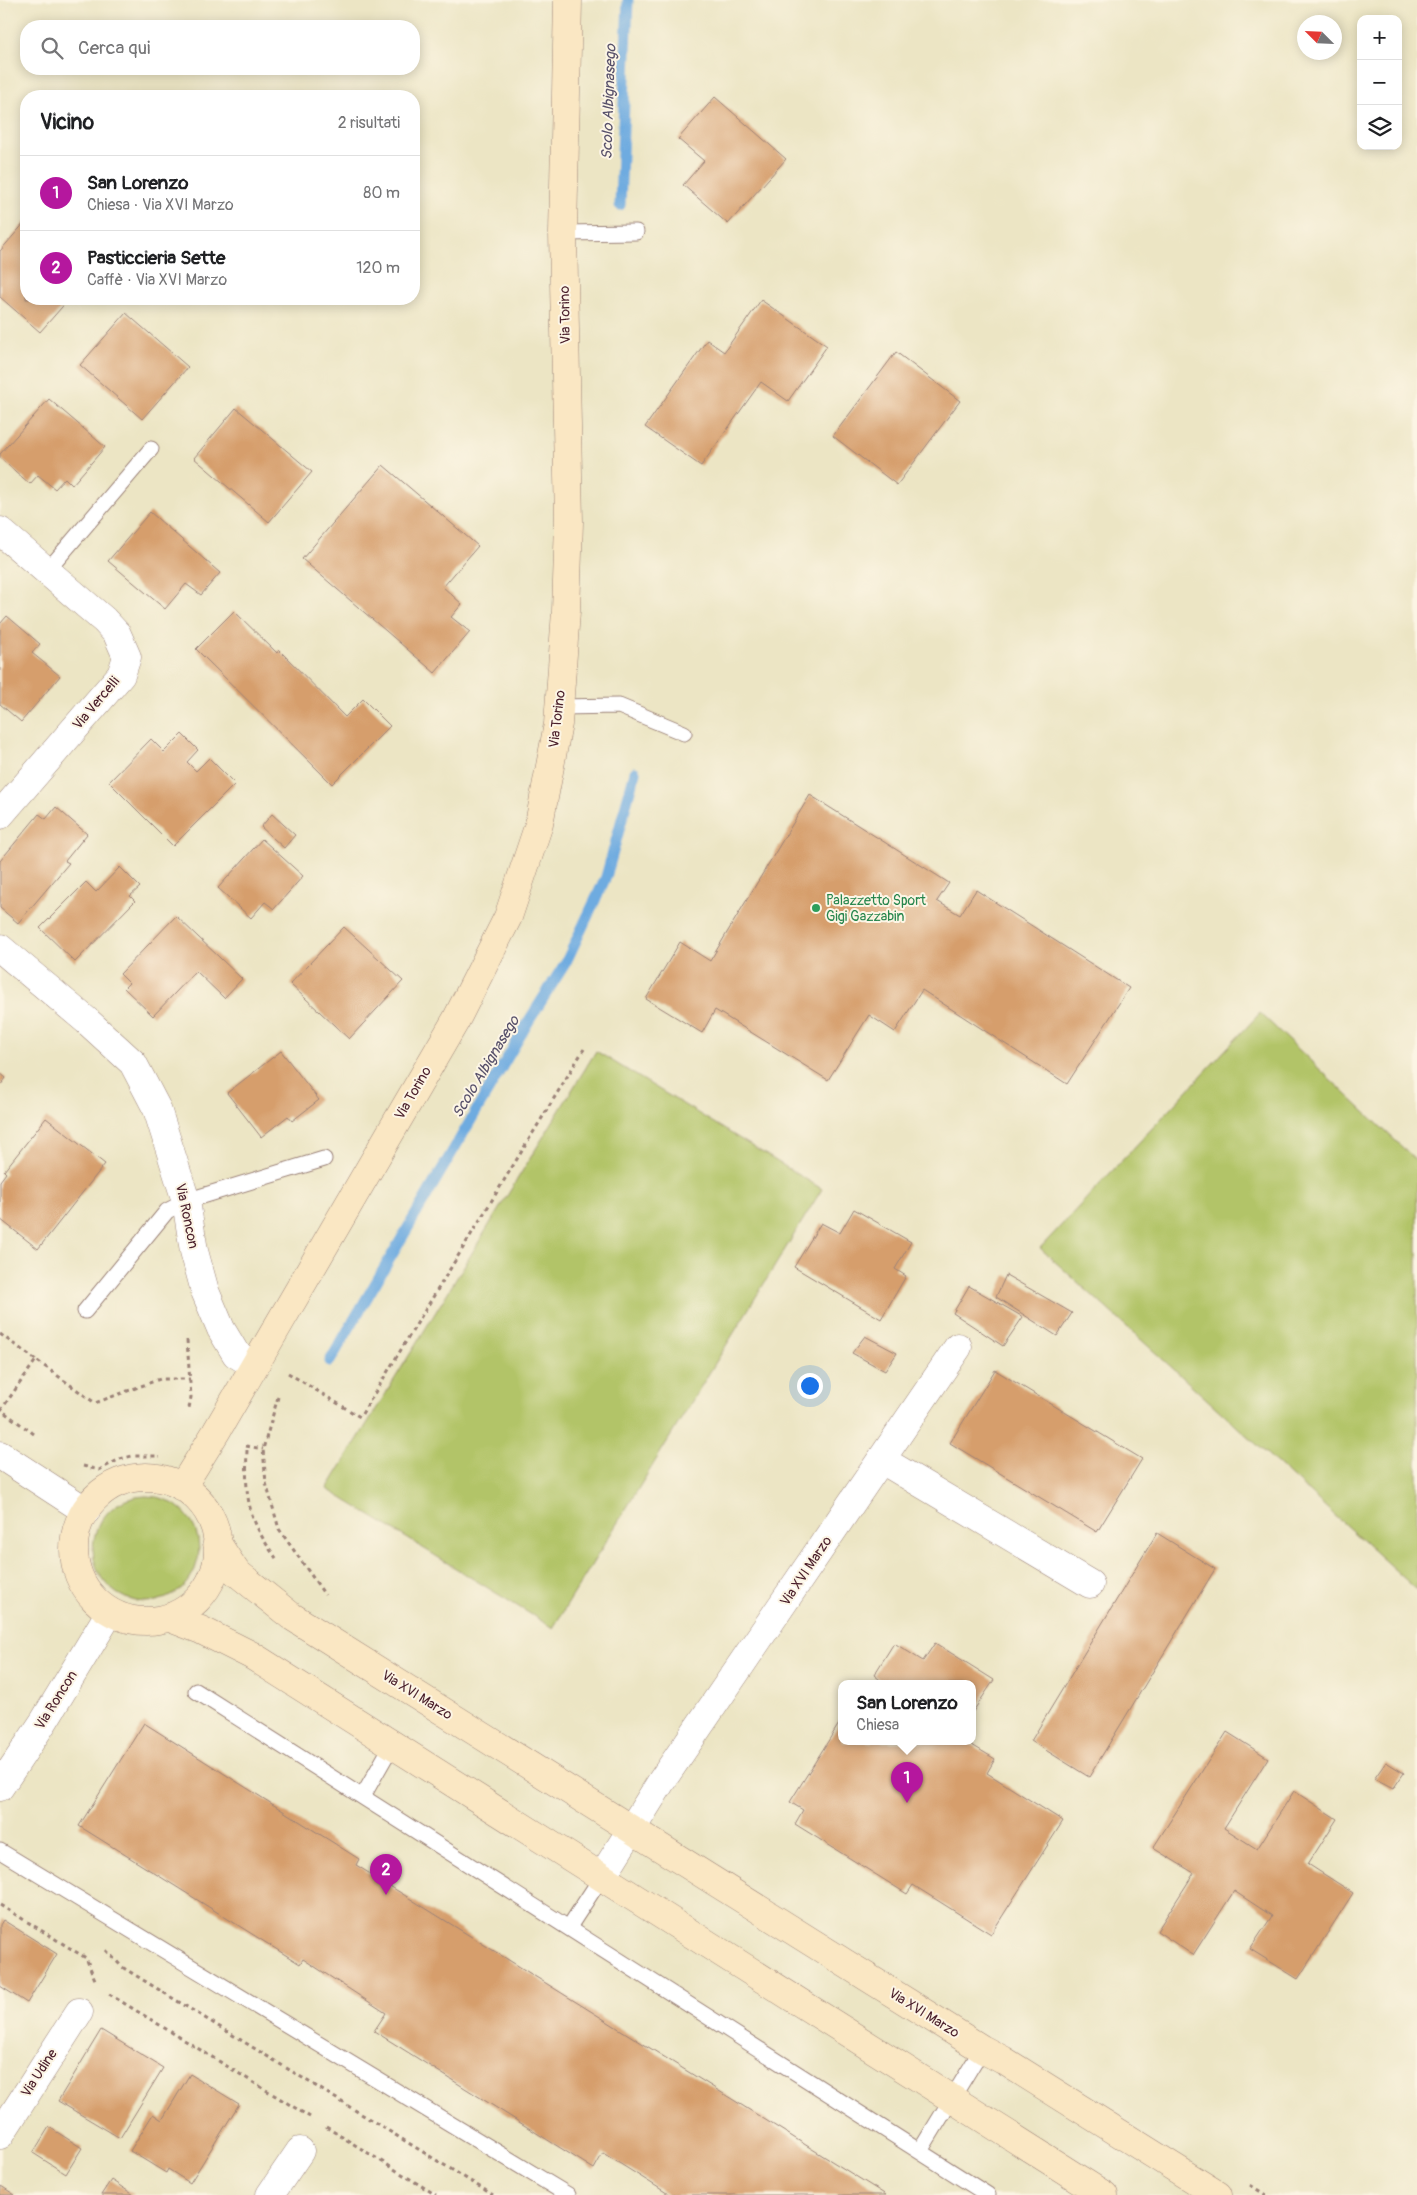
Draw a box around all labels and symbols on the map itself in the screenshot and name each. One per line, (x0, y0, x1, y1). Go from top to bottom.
north arrow (1297, 15, 1342, 60)
water label: Scolo Albignasego (597, 43, 621, 160)
street label: Via Torino (556, 285, 574, 344)
street label: Via Vercelli (69, 673, 123, 733)
street label: Via Torino (545, 689, 569, 749)
place label: Palazzetto Sport Gigi Gazzabin (826, 892, 926, 925)
marker: Palazzetto Sport Gigi Gazzabin (810, 902, 822, 914)
water label: Scolo Albignasego (448, 1012, 524, 1121)
street label: Via Torino (391, 1063, 435, 1122)
street label: Via Roncon (172, 1182, 202, 1250)
your location (797, 1373, 823, 1399)
street label: Via XVI Marzo (777, 1533, 836, 1609)
street label: Via Roncon (31, 1667, 81, 1733)
street label: Via XVI Marzo (379, 1667, 456, 1724)
pin: 1 (891, 1762, 923, 1803)
pin: 2 (370, 1854, 402, 1895)
street label: Via XVI Marzo (886, 1985, 963, 2042)
street label: Via Udine (17, 2046, 61, 2100)

